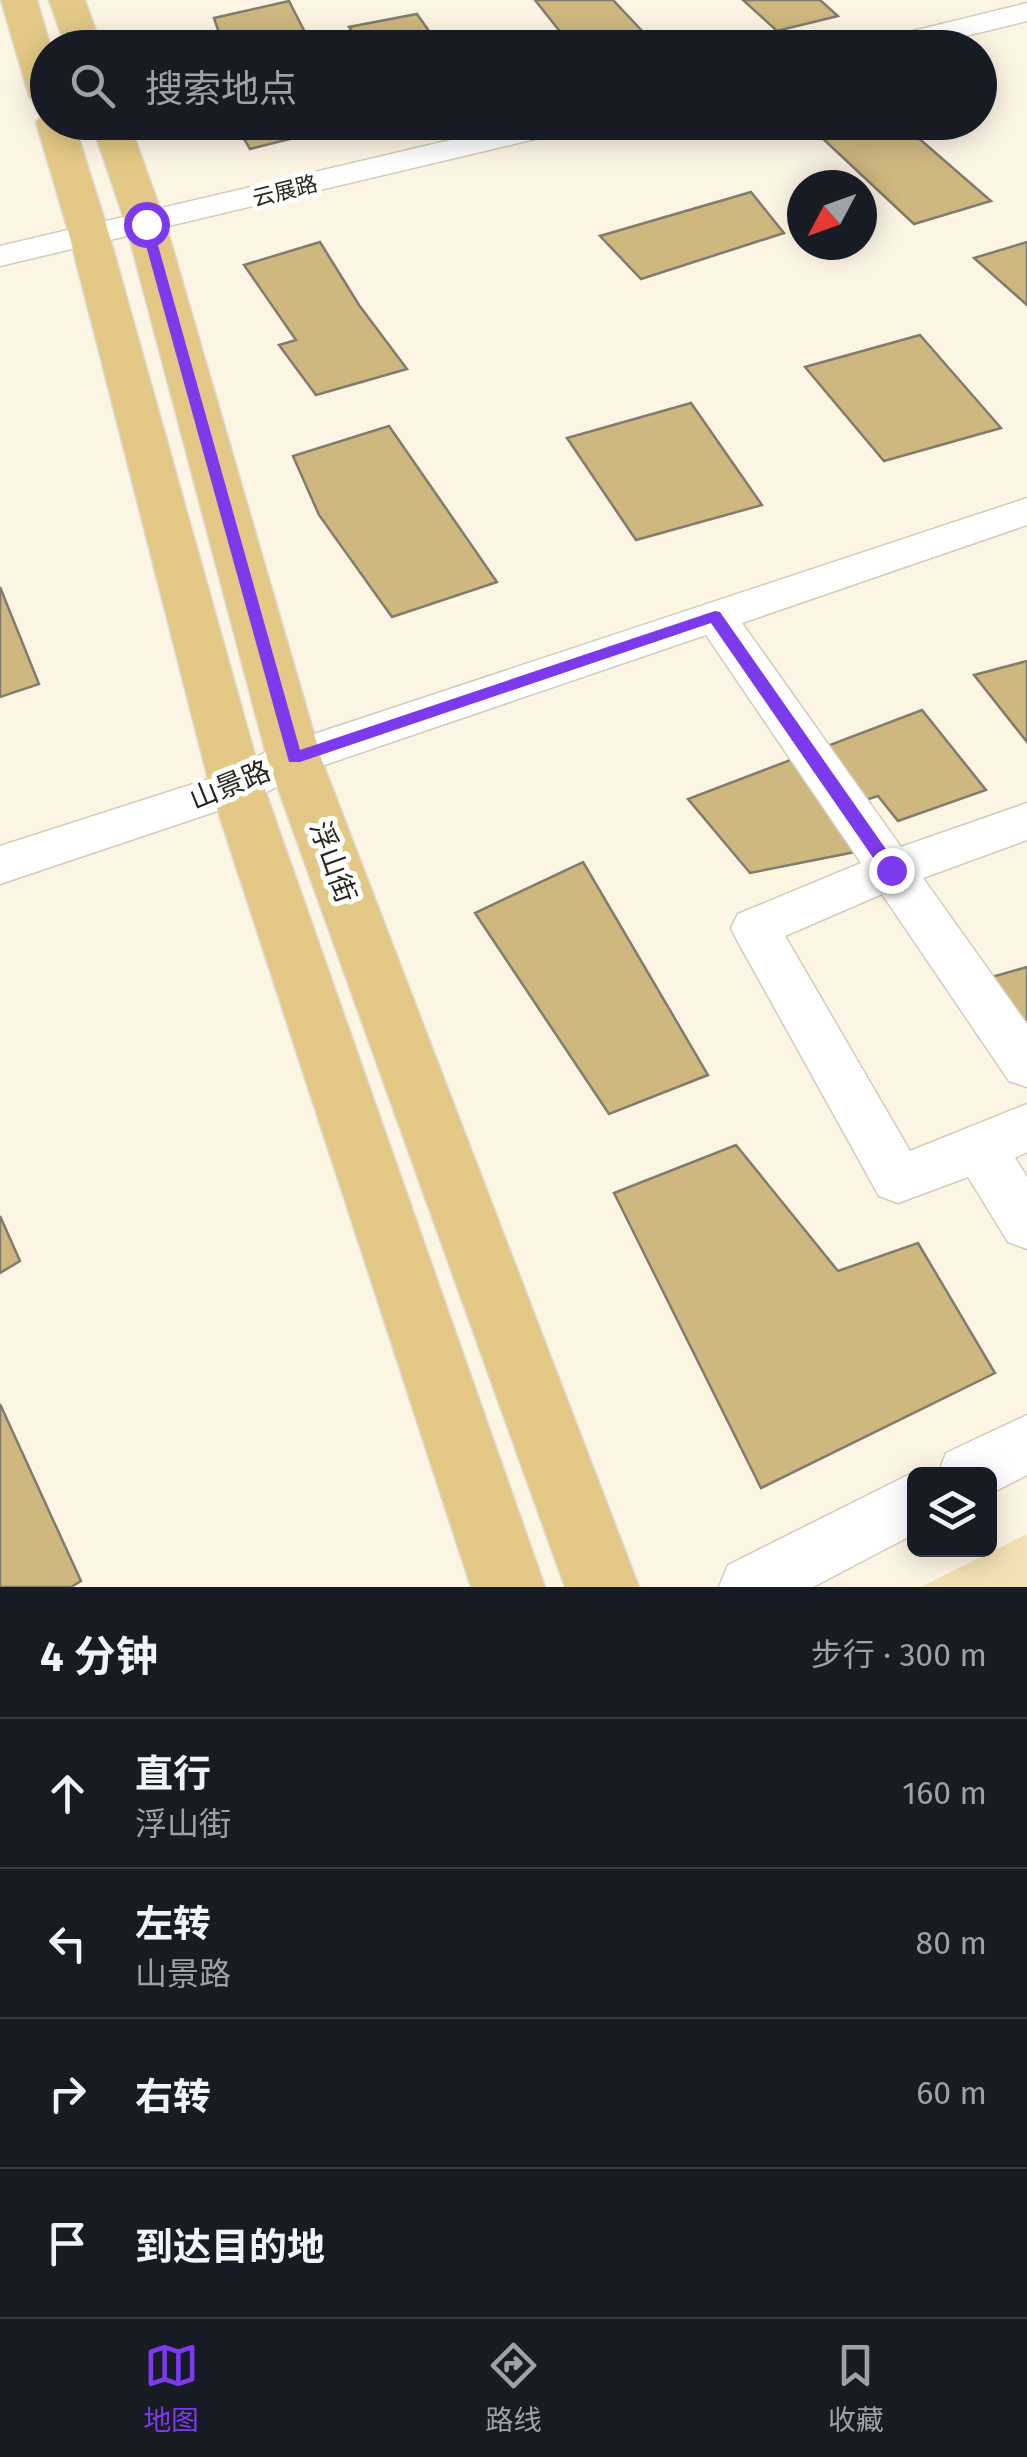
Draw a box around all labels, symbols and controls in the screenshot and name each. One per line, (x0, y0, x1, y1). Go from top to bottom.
search box (30, 30, 997, 140)
icon: search (65, 58, 120, 113)
text: 搜索地点 (145, 66, 297, 112)
street label: 云展路 (250, 170, 320, 212)
north arrow (787, 170, 877, 260)
route start (124, 202, 170, 248)
street label: 山景路 (185, 754, 275, 816)
street label: 浮山街 (303, 817, 363, 907)
route end (869, 848, 915, 894)
map controls (907, 1467, 997, 1557)
button: layers (907, 1467, 997, 1557)
text: 4 分钟 (40, 1632, 158, 1682)
text: 步行 · 300 m (811, 1636, 987, 1674)
text: 直行 (135, 1751, 211, 1797)
icon: ahead (40, 1766, 95, 1821)
text: 160 m (902, 1774, 987, 1812)
text: 浮山街 (135, 1805, 231, 1843)
text: 左转 (135, 1901, 211, 1947)
icon: left (40, 1916, 95, 1971)
text: 80 m (916, 1924, 987, 1962)
text: 山景路 (135, 1955, 231, 1993)
icon: right (40, 2066, 95, 2121)
text: 右转 (135, 2074, 211, 2120)
text: 60 m (916, 2074, 987, 2112)
icon: arrive (40, 2216, 95, 2271)
text: 到达目的地 (135, 2224, 325, 2270)
tab: 地图 (143, 2338, 199, 2438)
tab: 路线 (485, 2338, 542, 2438)
tab: 收藏 (828, 2338, 884, 2438)

